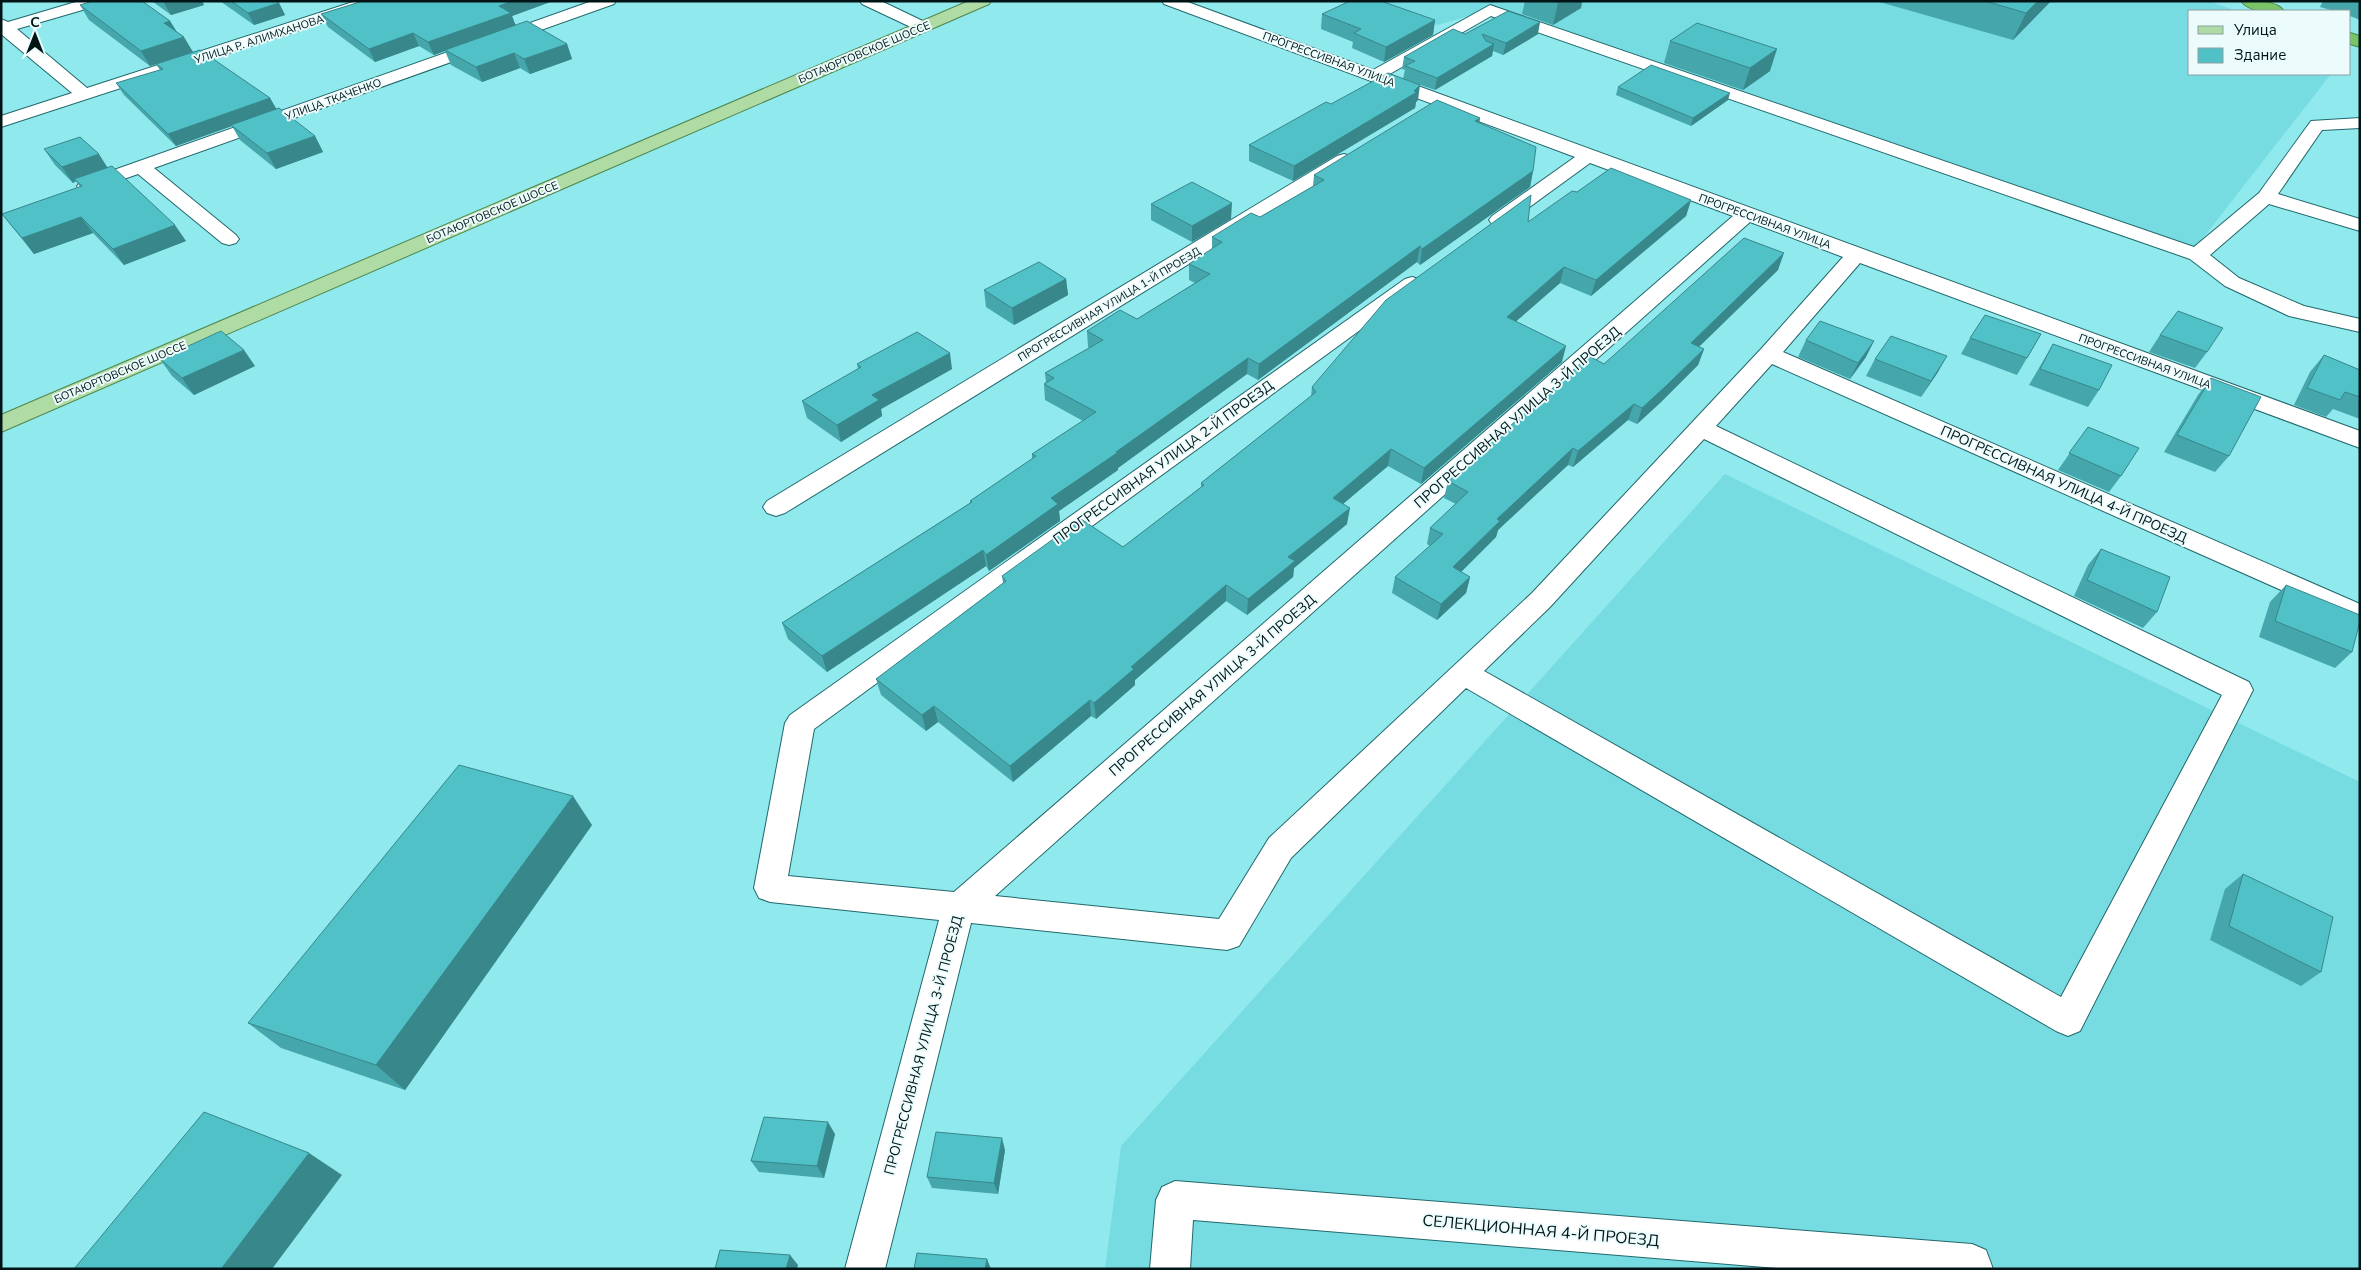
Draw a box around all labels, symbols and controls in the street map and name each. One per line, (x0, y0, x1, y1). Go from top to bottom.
north arrow (10, 10, 60, 60)
legend (2188, 10, 2351, 75)
street label: УЛИЦА Р. АЛИМХАНОВА (191, 11, 326, 68)
text: С (30, 13, 40, 32)
street label: БОТАЮРТОВСКОЕ ШОССЕ (796, 18, 933, 87)
text: Улица (2233, 20, 2277, 40)
street label: ПРОГРЕССИВНАЯ УЛИЦА (1261, 29, 1397, 90)
text: Здание (2234, 45, 2286, 65)
street label: УЛИЦА ТКАЧЕНКО (282, 75, 383, 124)
street label: БОТАЮРТОВСКОЕ ШОССЕ (424, 178, 561, 247)
street label: ПРОГРЕССИВНАЯ УЛИЦА (1697, 191, 1833, 252)
street label: ПРОГРЕССИВНАЯ УЛИЦА 1-Й ПРОЕЗД (1015, 244, 1204, 365)
street label: ПРОГРЕССИВНАЯ УЛИЦА 3-Й ПРОЕЗД (1410, 322, 1625, 512)
street label: ПРОГРЕССИВНАЯ УЛИЦА (2077, 331, 2213, 392)
street label: БОТАЮРТОВСКОЕ ШОССЕ (52, 338, 189, 407)
street label: ПРОГРЕССИВНАЯ УЛИЦА 2-Й ПРОЕЗД (1049, 376, 1277, 549)
street label: ПРОГРЕССИВНАЯ УЛИЦА 4-Й ПРОЕЗД (1938, 421, 2190, 548)
street label: ПРОГРЕССИВНАЯ УЛИЦА 3-Й ПРОЕЗД (1105, 590, 1320, 780)
street label: ПРОГРЕССИВНАЯ УЛИЦА 3-Й ПРОЕЗД (880, 913, 967, 1177)
street label: СЕЛЕКЦИОННАЯ 4-Й ПРОЕЗД (1421, 1210, 1661, 1252)

